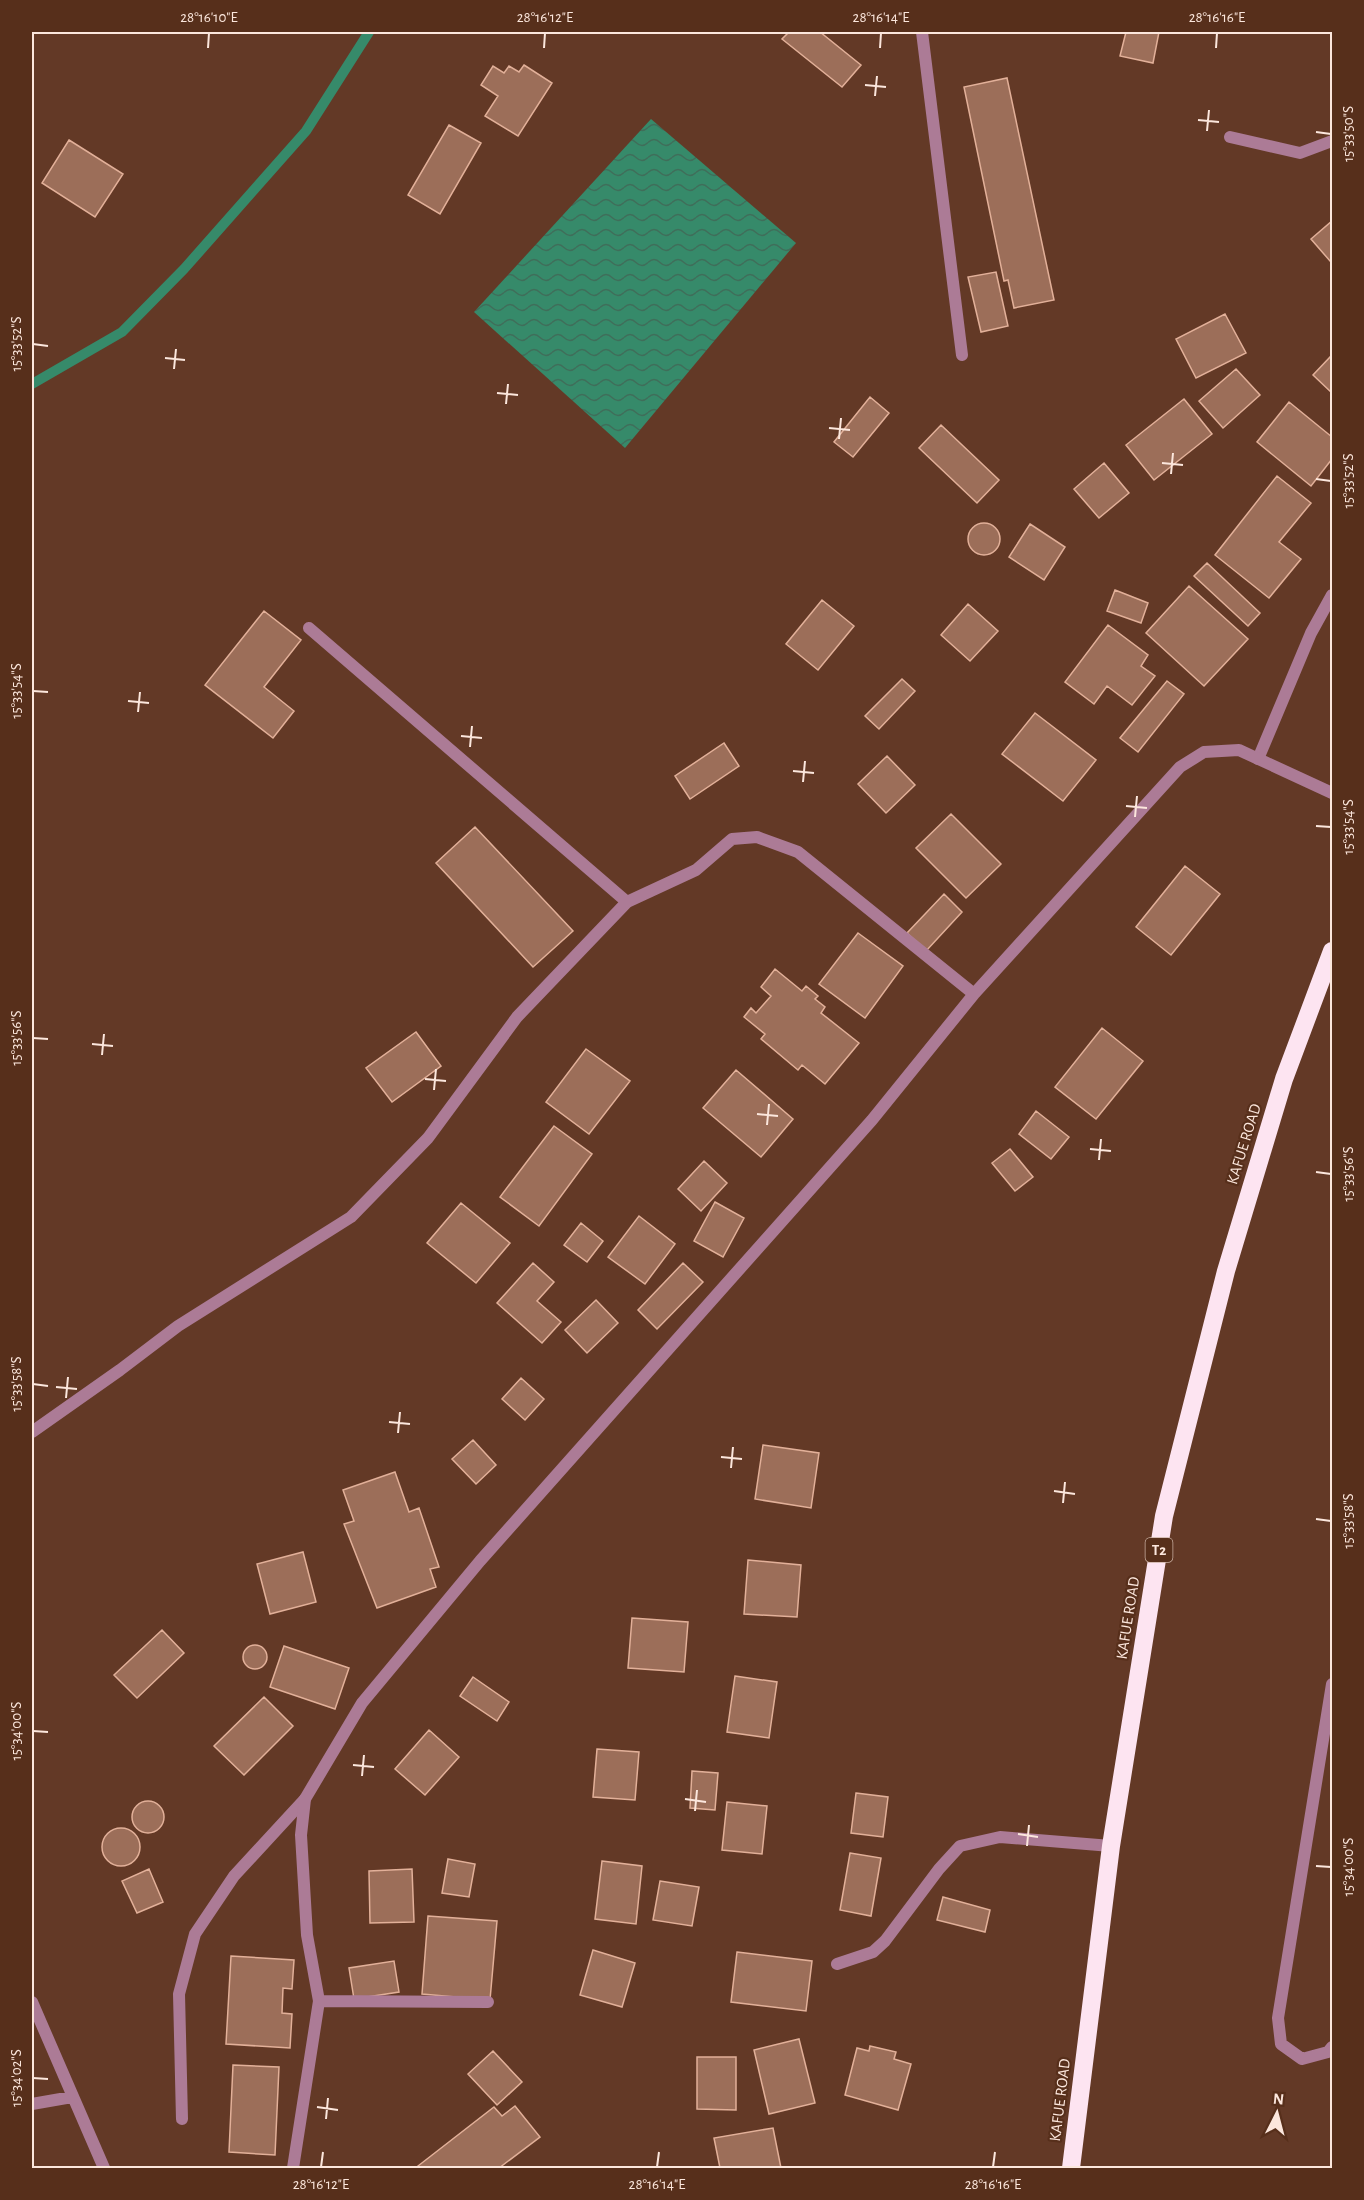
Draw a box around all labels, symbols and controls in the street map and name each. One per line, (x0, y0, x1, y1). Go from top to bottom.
text: 28°16'10"E (180, 10, 238, 25)
text: 28°16'12"E (517, 10, 573, 25)
text: 28°16'14"E (853, 10, 909, 25)
text: 28°16'16"E (1189, 10, 1245, 25)
text: 15°33'50"S (1341, 106, 1356, 162)
text: 15°33'52"S (9, 316, 24, 372)
text: 15°33'52"S (1341, 453, 1356, 509)
text: 15°33'54"S (9, 663, 24, 719)
text: 15°33'54"S (1341, 799, 1356, 855)
text: 15°33'56"S (9, 1010, 24, 1066)
street label: KAFUE ROAD (1224, 1102, 1264, 1186)
text: 15°33'56"S (1341, 1146, 1356, 1202)
text: 15°33'58"S (9, 1356, 24, 1412)
text: 15°33'58"S (1341, 1493, 1356, 1549)
road number: T2 (1146, 1538, 1172, 1562)
street label: KAFUE ROAD (1114, 1575, 1142, 1661)
text: 15°34'00"S (9, 1702, 24, 1760)
text: 15°34'00"S (1341, 1838, 1356, 1896)
text: 15°34'02"S (9, 2049, 24, 2107)
street label: KAFUE ROAD (1047, 2058, 1073, 2142)
north arrow (1247, 2083, 1307, 2143)
text: N (1272, 2091, 1285, 2108)
text: 28°16'12"E (293, 2177, 349, 2192)
text: 28°16'14"E (629, 2177, 685, 2192)
text: 28°16'16"E (965, 2177, 1021, 2192)

